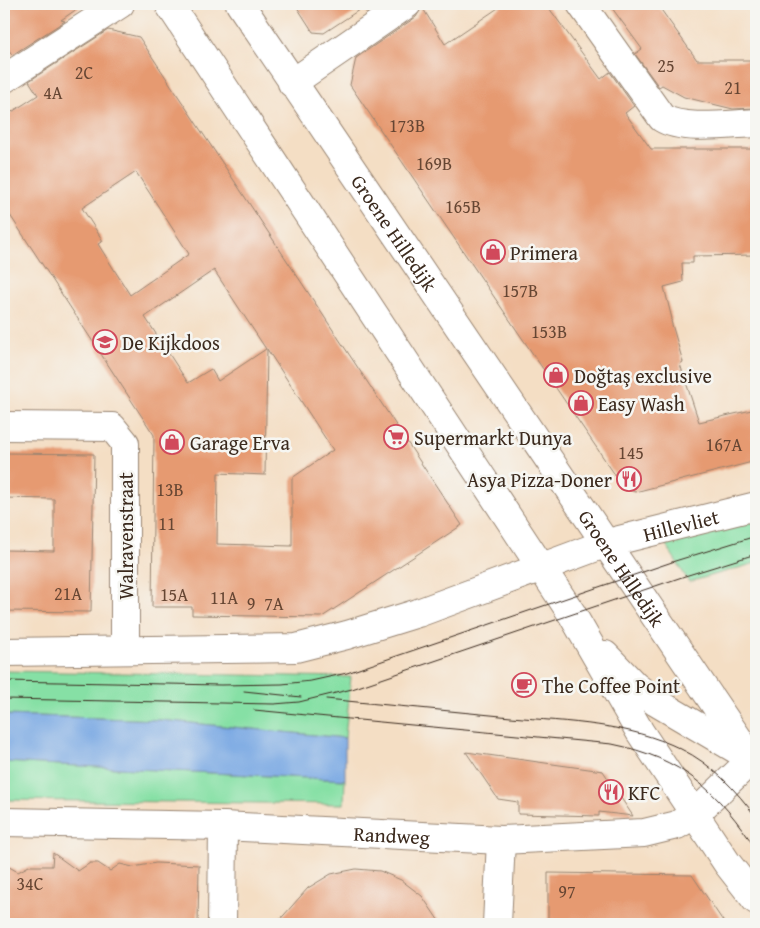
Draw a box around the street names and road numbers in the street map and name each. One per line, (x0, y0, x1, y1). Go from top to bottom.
street label: Groene Hilledijk (345, 168, 445, 297)
street label: Walravenstraat (111, 472, 140, 600)
street label: Hillevliet (640, 501, 722, 548)
street label: Groene Hilledijk (572, 503, 673, 633)
street label: Randweg (353, 818, 431, 851)

